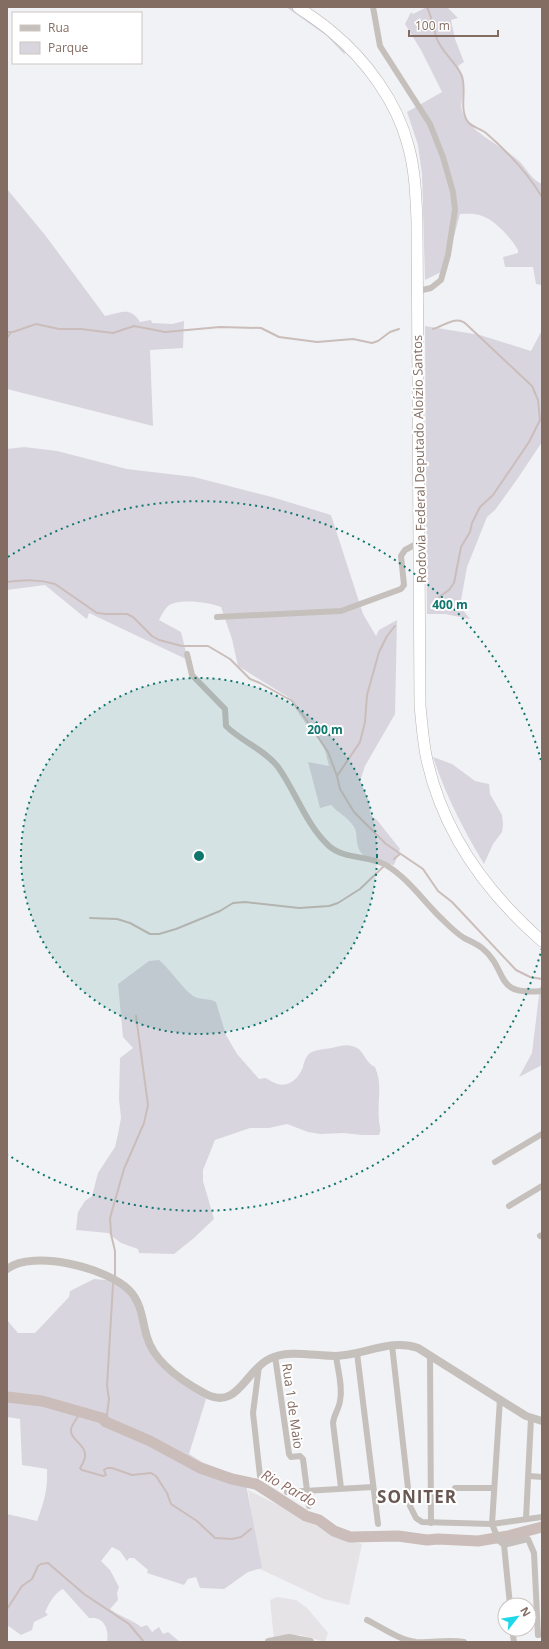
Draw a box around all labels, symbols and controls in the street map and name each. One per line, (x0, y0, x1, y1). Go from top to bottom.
legend (12, 12, 142, 64)
scale bar (409, 12, 498, 38)
text: 100 m (415, 17, 450, 34)
text: Rua (48, 19, 69, 36)
text: Parque (48, 39, 88, 56)
street label: Rodovia Federal Deputado Aloízio Santos (408, 335, 430, 583)
text: 400 m (432, 596, 468, 613)
text: 200 m (307, 721, 343, 738)
centre of rings (192, 849, 206, 863)
street label: Rua 1 de Maio (278, 1362, 308, 1450)
water label: Rio Pardo (258, 1465, 320, 1511)
district label: SONITER (377, 1485, 457, 1508)
north arrow (497, 1597, 537, 1637)
text: N (517, 1604, 535, 1619)

